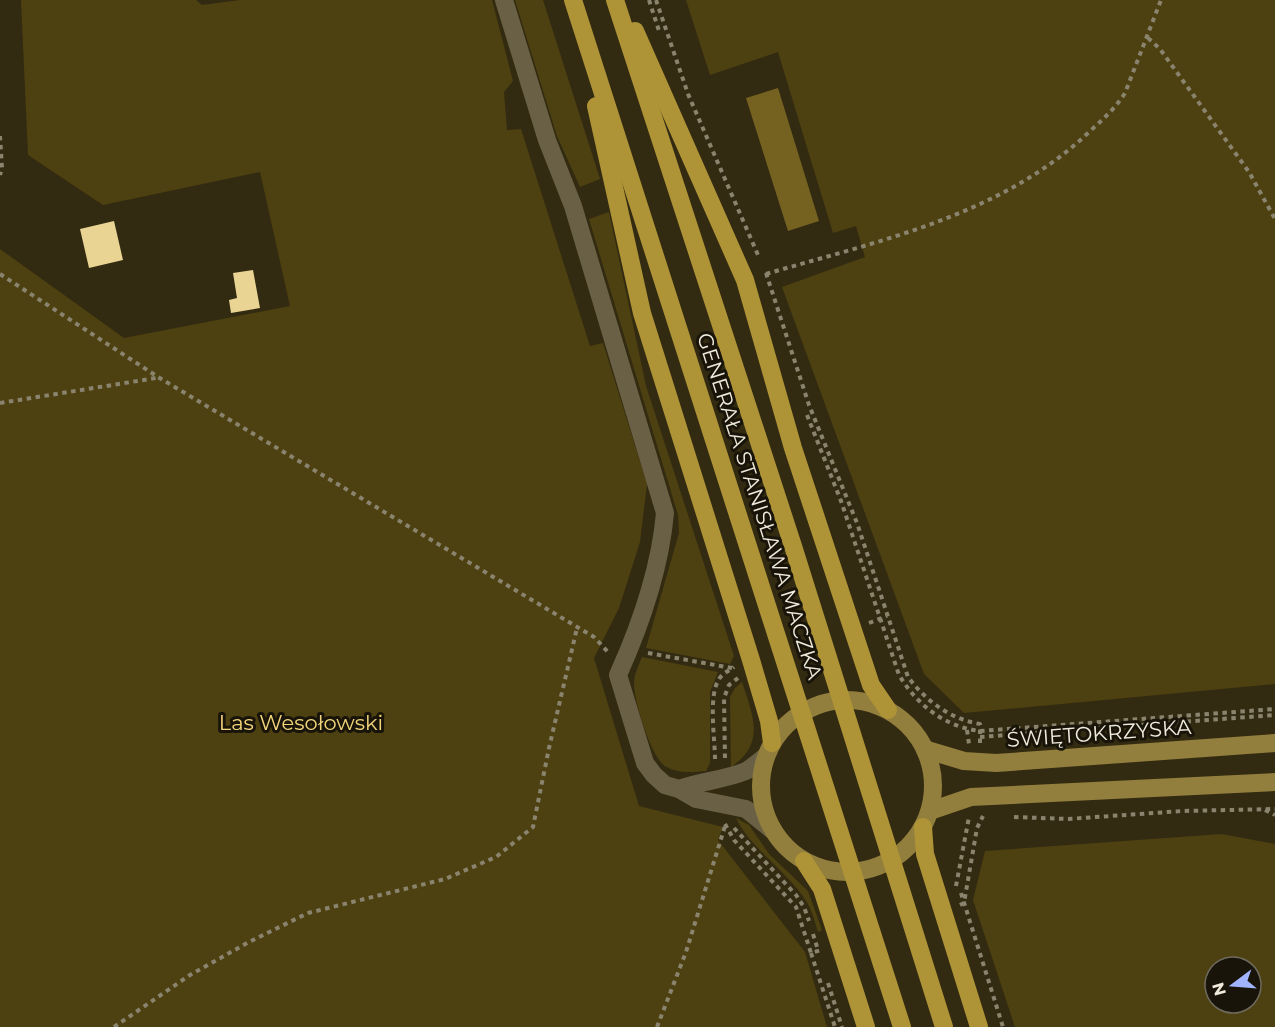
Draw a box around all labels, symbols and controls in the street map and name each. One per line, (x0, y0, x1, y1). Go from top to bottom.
street label: GENERAŁA STANISŁAWA MACZKA (692, 330, 828, 683)
park label: Las Wesołowski (219, 710, 383, 735)
street label: ŚWIĘTOKRZYSKA (1006, 714, 1193, 752)
north arrow (1203, 955, 1263, 1015)
text: N (1208, 980, 1230, 998)

